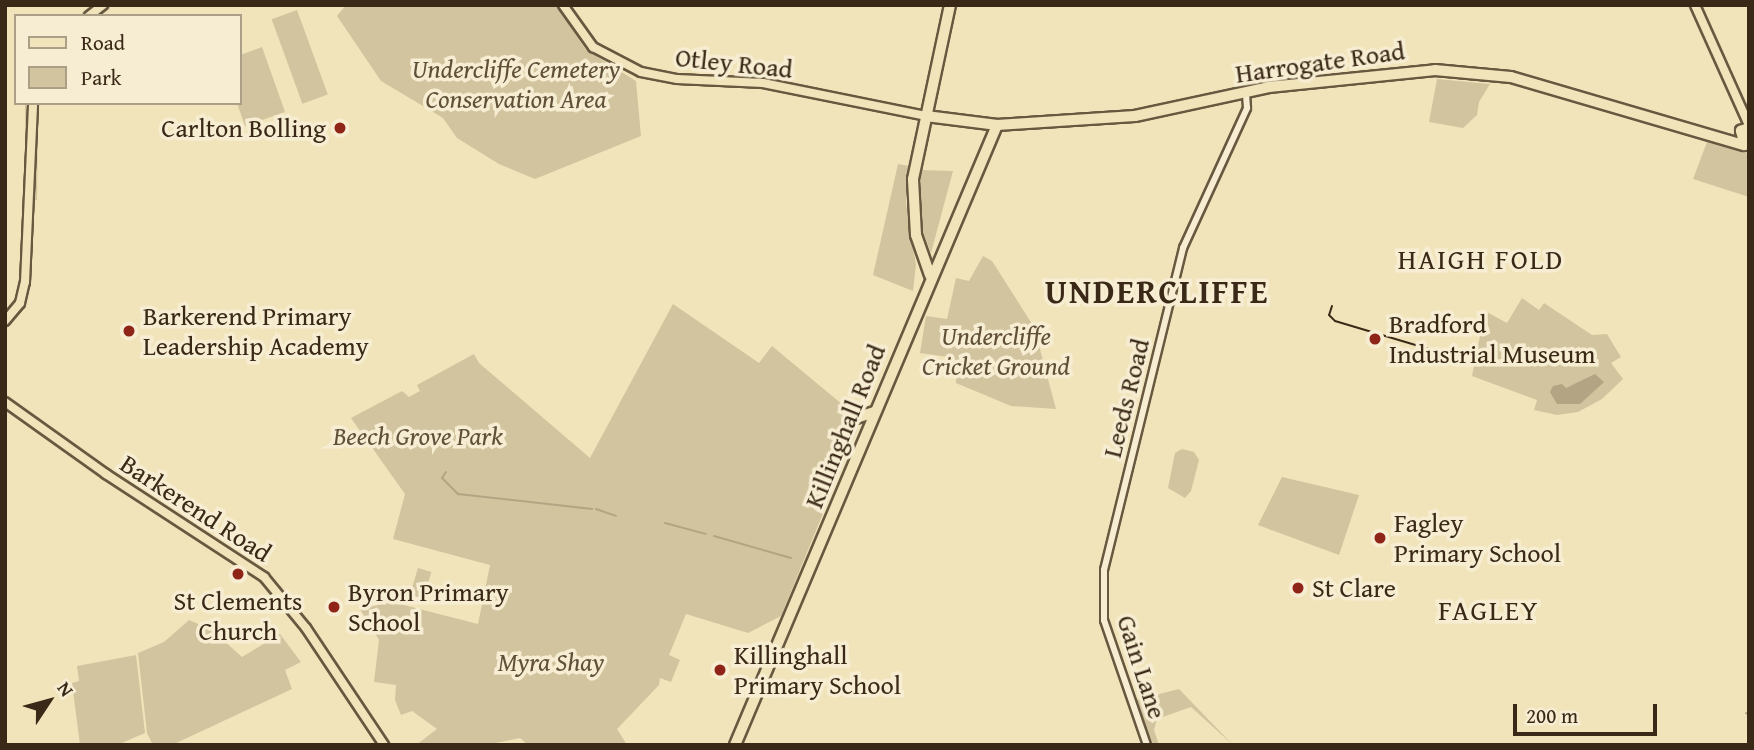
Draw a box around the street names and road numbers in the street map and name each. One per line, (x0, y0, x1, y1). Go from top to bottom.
street label: Harrogate Road (1233, 35, 1407, 89)
street label: Otley Road (674, 41, 794, 85)
street label: Leeds Road (1096, 335, 1156, 461)
street label: Killinghall Road (798, 340, 892, 512)
street label: Barkerend Road (115, 448, 277, 568)
street label: Gain Lane (1111, 611, 1173, 723)

